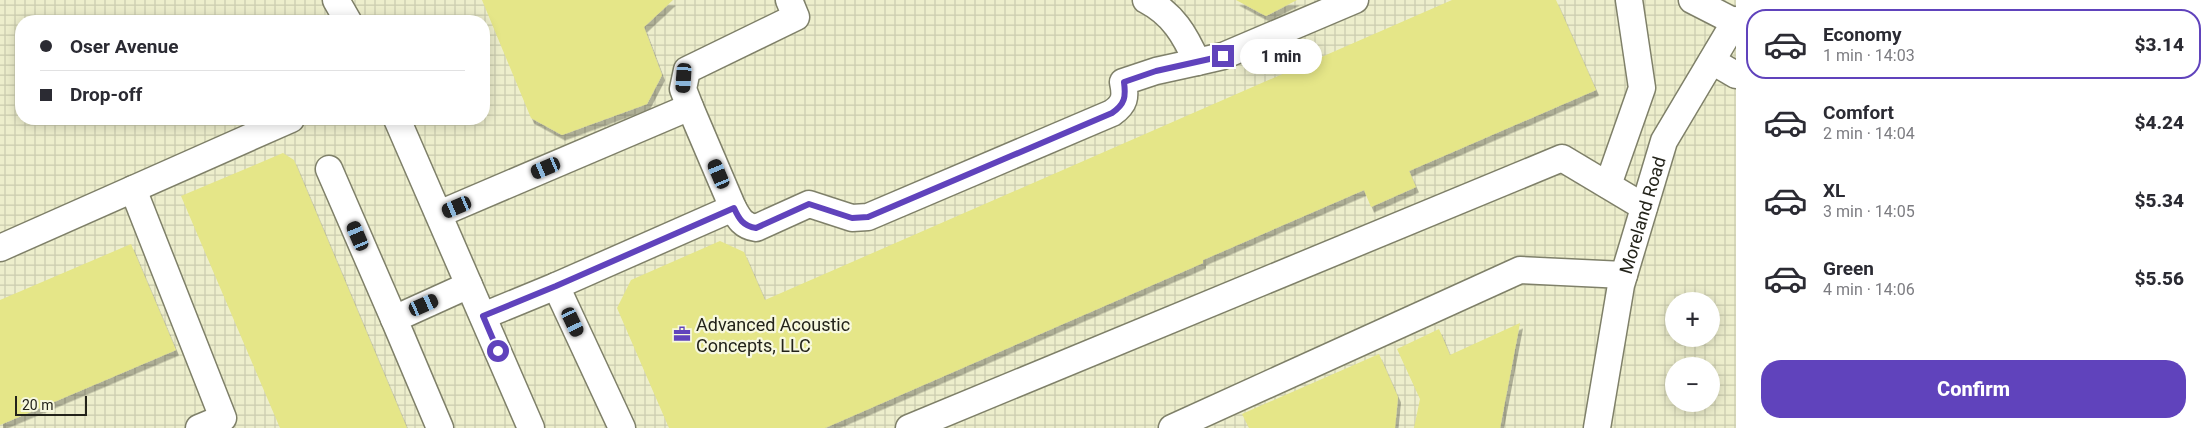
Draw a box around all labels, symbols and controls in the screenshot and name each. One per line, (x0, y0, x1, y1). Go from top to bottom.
icon: car (1763, 22, 1808, 67)
text: Economy (1823, 23, 1902, 46)
text: $3.14 (2135, 33, 2184, 56)
text: Oser Avenue (70, 35, 178, 58)
callout: 1 min (1240, 38, 1323, 74)
route end (1212, 45, 1234, 67)
text: 1 min · 14:03 (1823, 46, 1915, 65)
text: 1 min (1261, 47, 1301, 66)
car (675, 63, 692, 93)
text: Drop-off (70, 83, 142, 106)
icon: car (1763, 100, 1808, 145)
text: Comfort (1823, 101, 1894, 124)
text: $4.24 (2135, 111, 2184, 134)
text: 2 min · 14:04 (1823, 124, 1915, 143)
street label: Moreland Road (1614, 154, 1669, 276)
car (529, 155, 562, 181)
car (706, 157, 731, 191)
icon: car (1763, 178, 1808, 223)
text: XL (1823, 179, 1845, 202)
text: $5.34 (2135, 189, 2184, 212)
car (440, 194, 473, 220)
text: 3 min · 14:05 (1823, 202, 1915, 221)
car (345, 219, 370, 253)
icon: car (1763, 256, 1808, 301)
text: Green (1823, 257, 1874, 280)
text: $5.56 (2135, 267, 2184, 290)
text: 4 min · 14:06 (1823, 280, 1915, 299)
car (407, 292, 440, 318)
map controls (1665, 292, 1720, 412)
button: + (1665, 292, 1720, 347)
car (559, 305, 586, 339)
place label: Advanced Acoustic Concepts, LLC (696, 314, 850, 356)
office icon: Advanced Acoustic Concepts, LLC (672, 324, 692, 344)
route start (487, 340, 509, 362)
button: − (1665, 357, 1720, 412)
button: Confirm (1761, 360, 2186, 418)
scale bar (15, 393, 88, 416)
text: 20 m (22, 397, 54, 413)

